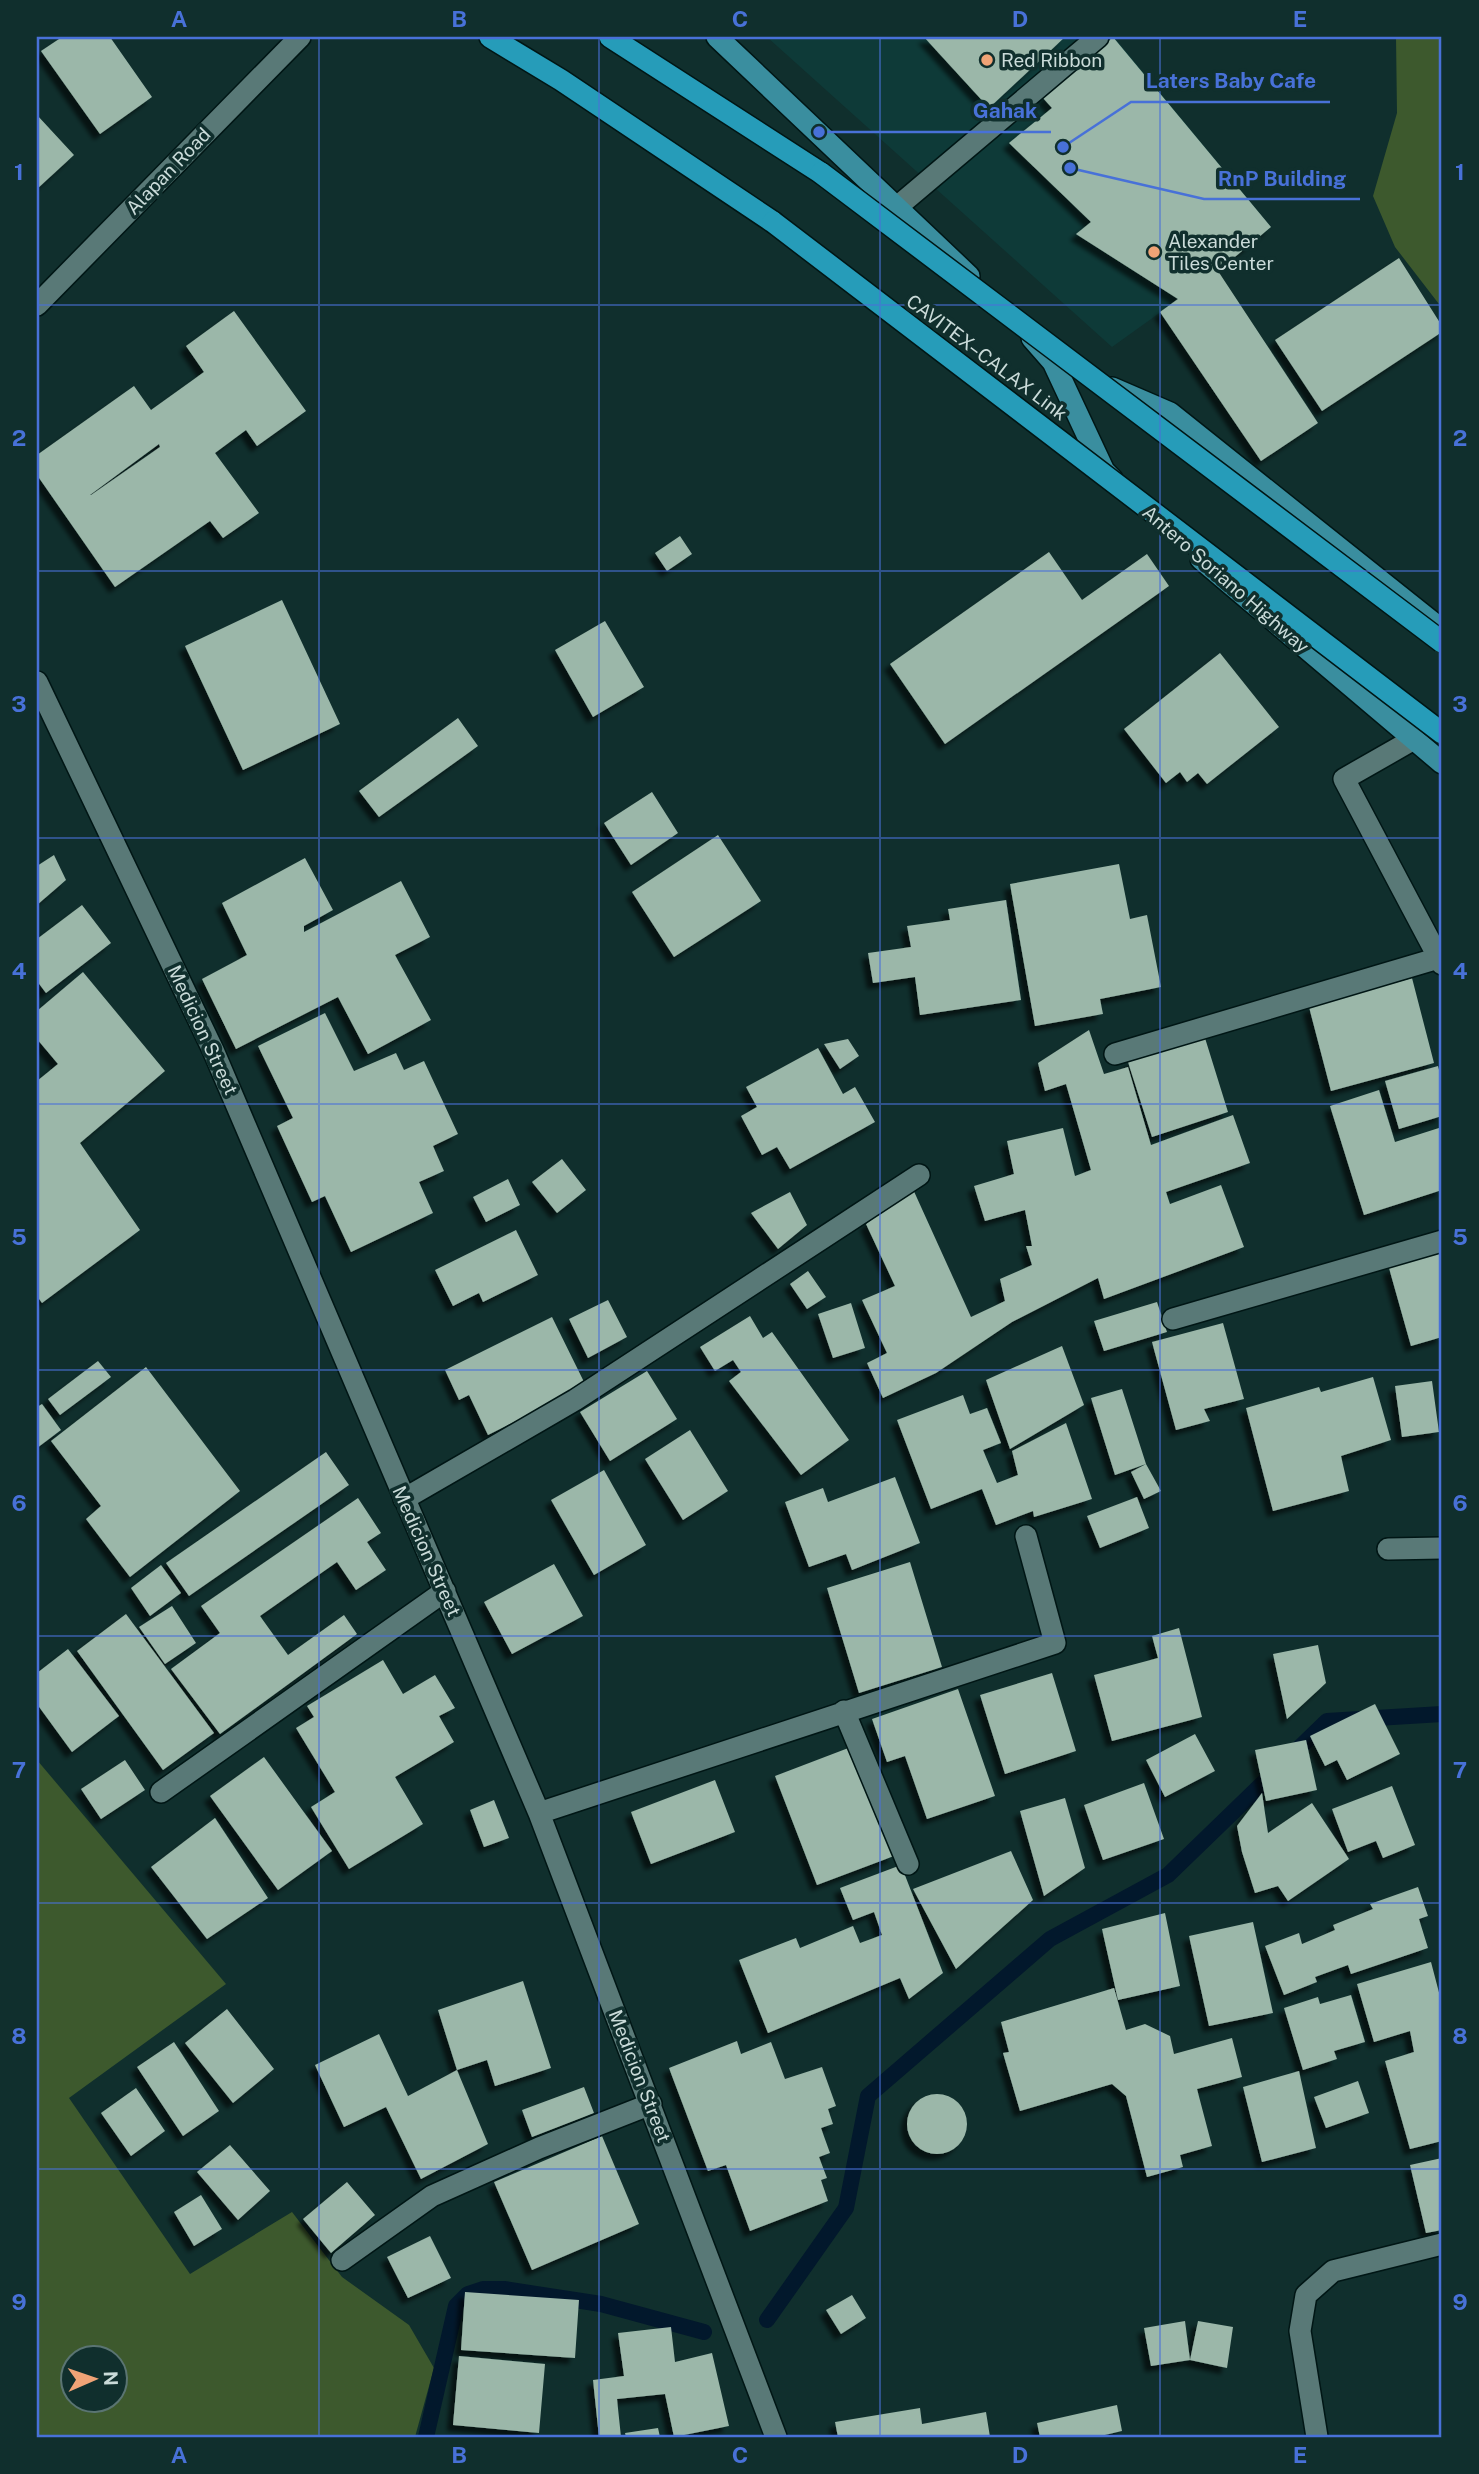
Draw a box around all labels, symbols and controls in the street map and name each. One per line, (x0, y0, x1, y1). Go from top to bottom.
text: A (171, 5, 188, 32)
text: B (451, 5, 467, 32)
text: C (732, 5, 748, 32)
text: D (1012, 5, 1028, 32)
text: E (1293, 5, 1307, 32)
place label: Red Ribbon (1001, 49, 1102, 71)
marker: Red Ribbon (979, 52, 995, 68)
callout: Laters Baby Cafe (1131, 60, 1330, 102)
text: Laters Baby Cafe (1146, 68, 1316, 93)
callout: Gahak (959, 90, 1051, 132)
text: Gahak (973, 98, 1037, 123)
street label: Alapan Road (121, 123, 215, 219)
callout: RnP Building (1204, 157, 1360, 199)
text: 1 (14, 158, 24, 185)
text: 1 (1455, 158, 1465, 185)
text: RnP Building (1218, 166, 1346, 191)
place label: Alexander Tiles Center (1168, 230, 1274, 274)
marker: Alexander Tiles Center (1146, 244, 1162, 260)
street label: CAVITEX–CALAX Link (902, 290, 1072, 425)
text: 2 (12, 424, 26, 451)
text: 2 (1453, 424, 1467, 451)
street label: Antero Soriano Highway (1138, 501, 1314, 657)
text: 3 (11, 690, 27, 717)
text: 3 (1452, 690, 1468, 717)
text: 4 (11, 957, 27, 984)
text: 4 (1452, 957, 1468, 984)
street label: Medicion Street (163, 962, 243, 1098)
text: 5 (11, 1223, 27, 1250)
text: 5 (1452, 1223, 1468, 1250)
street label: Medicion Street (388, 1482, 466, 1620)
text: 6 (11, 1489, 27, 1516)
text: 6 (1452, 1489, 1468, 1516)
text: 7 (12, 1756, 26, 1783)
text: 7 (1453, 1756, 1467, 1783)
street label: Medicion Street (605, 2007, 675, 2145)
text: 8 (11, 2022, 27, 2049)
text: 8 (1452, 2022, 1468, 2049)
text: 9 (11, 2288, 27, 2315)
text: 9 (1452, 2288, 1468, 2315)
north arrow (60, 2344, 130, 2414)
text: N (100, 2371, 122, 2386)
text: A (171, 2441, 188, 2468)
text: B (451, 2441, 467, 2468)
text: C (732, 2441, 748, 2468)
text: D (1012, 2441, 1028, 2468)
text: E (1293, 2441, 1307, 2468)

